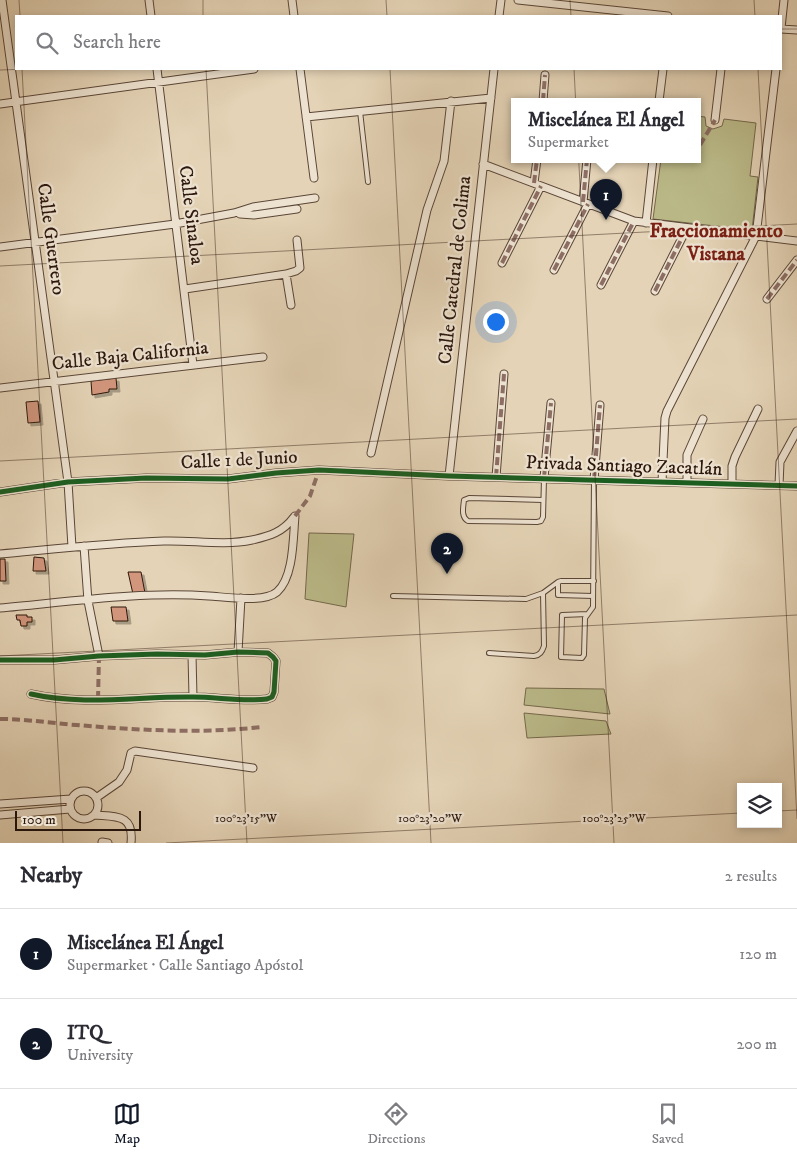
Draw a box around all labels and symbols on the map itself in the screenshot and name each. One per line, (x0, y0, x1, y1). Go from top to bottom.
street label: Calle Sinaloa (174, 164, 208, 266)
street label: Calle Catedral de Colima (434, 175, 476, 365)
pin: 1 (590, 179, 622, 220)
street label: Calle Guerrero (32, 182, 70, 296)
district label: Fraccionamiento Vistana (649, 219, 783, 267)
your location (483, 309, 509, 335)
street label: Calle Baja California (51, 336, 209, 376)
street label: Calle 1 de Junio (180, 445, 298, 475)
street label: Privada Santiago Zacatlán (525, 451, 723, 481)
pin: 2 (431, 533, 463, 574)
scale bar (15, 808, 141, 831)
text: 100°23'15"W (215, 811, 278, 826)
text: 100°23'20"W (398, 811, 463, 826)
text: 100°23'25"W (582, 811, 647, 826)

